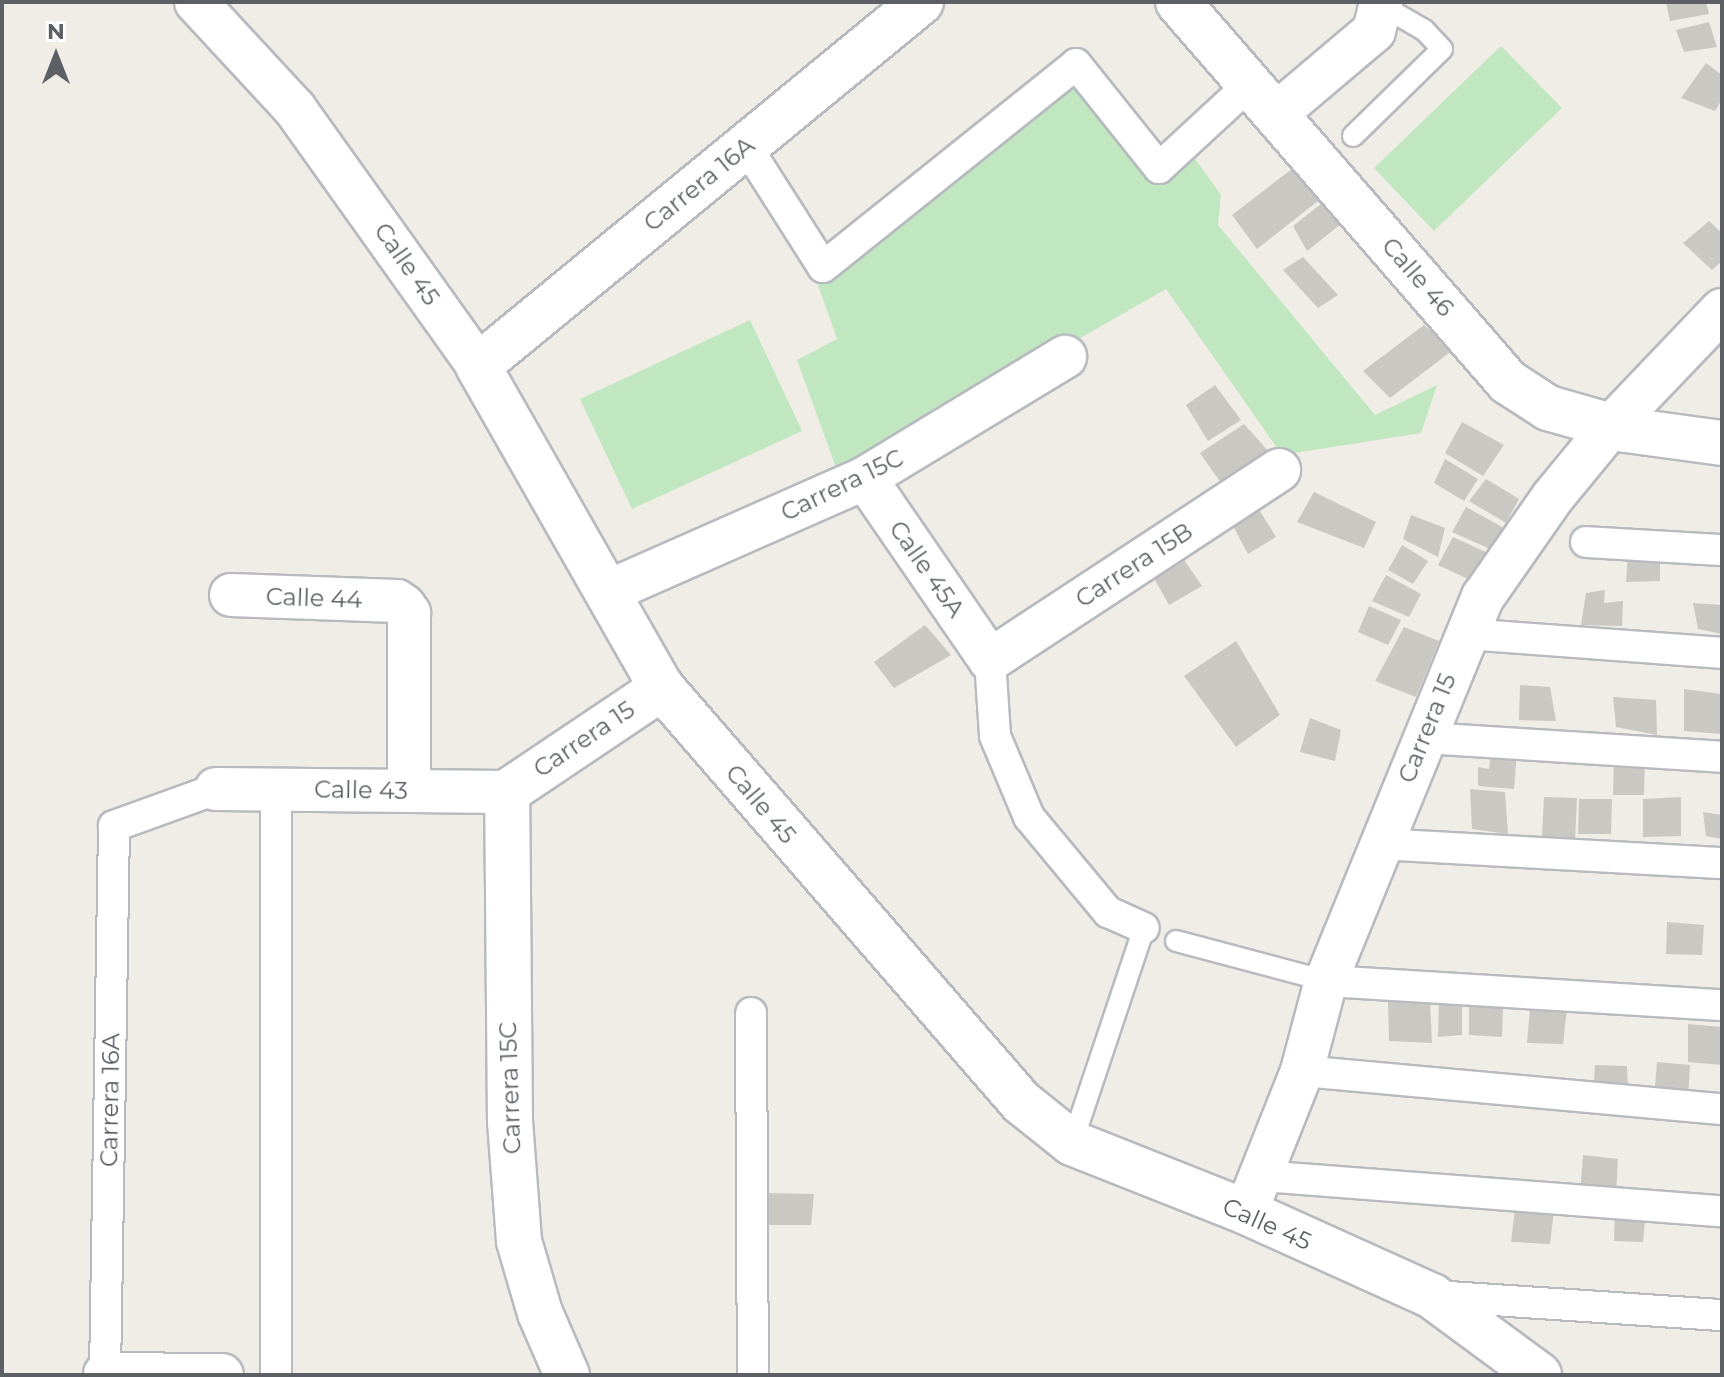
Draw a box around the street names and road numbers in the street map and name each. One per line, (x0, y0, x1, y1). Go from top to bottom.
street label: Carrera 16A (638, 131, 760, 237)
street label: Calle 45 (368, 217, 446, 311)
street label: Calle 46 (1376, 232, 1460, 322)
street label: Carrera 15C (776, 443, 908, 527)
street label: Calle 45A (883, 515, 971, 623)
street label: Carrera 15B (1070, 517, 1198, 613)
street label: Calle 44 (265, 582, 363, 614)
street label: Carrera 15 (1392, 669, 1462, 787)
street label: Carrera 15 (528, 695, 640, 783)
street label: Calle 45 (720, 759, 802, 849)
street label: Calle 43 (314, 775, 408, 805)
street label: Carrera 15C (493, 1021, 527, 1155)
street label: Carrera 16A (94, 1033, 126, 1167)
street label: Calle 45 (1218, 1192, 1316, 1256)

